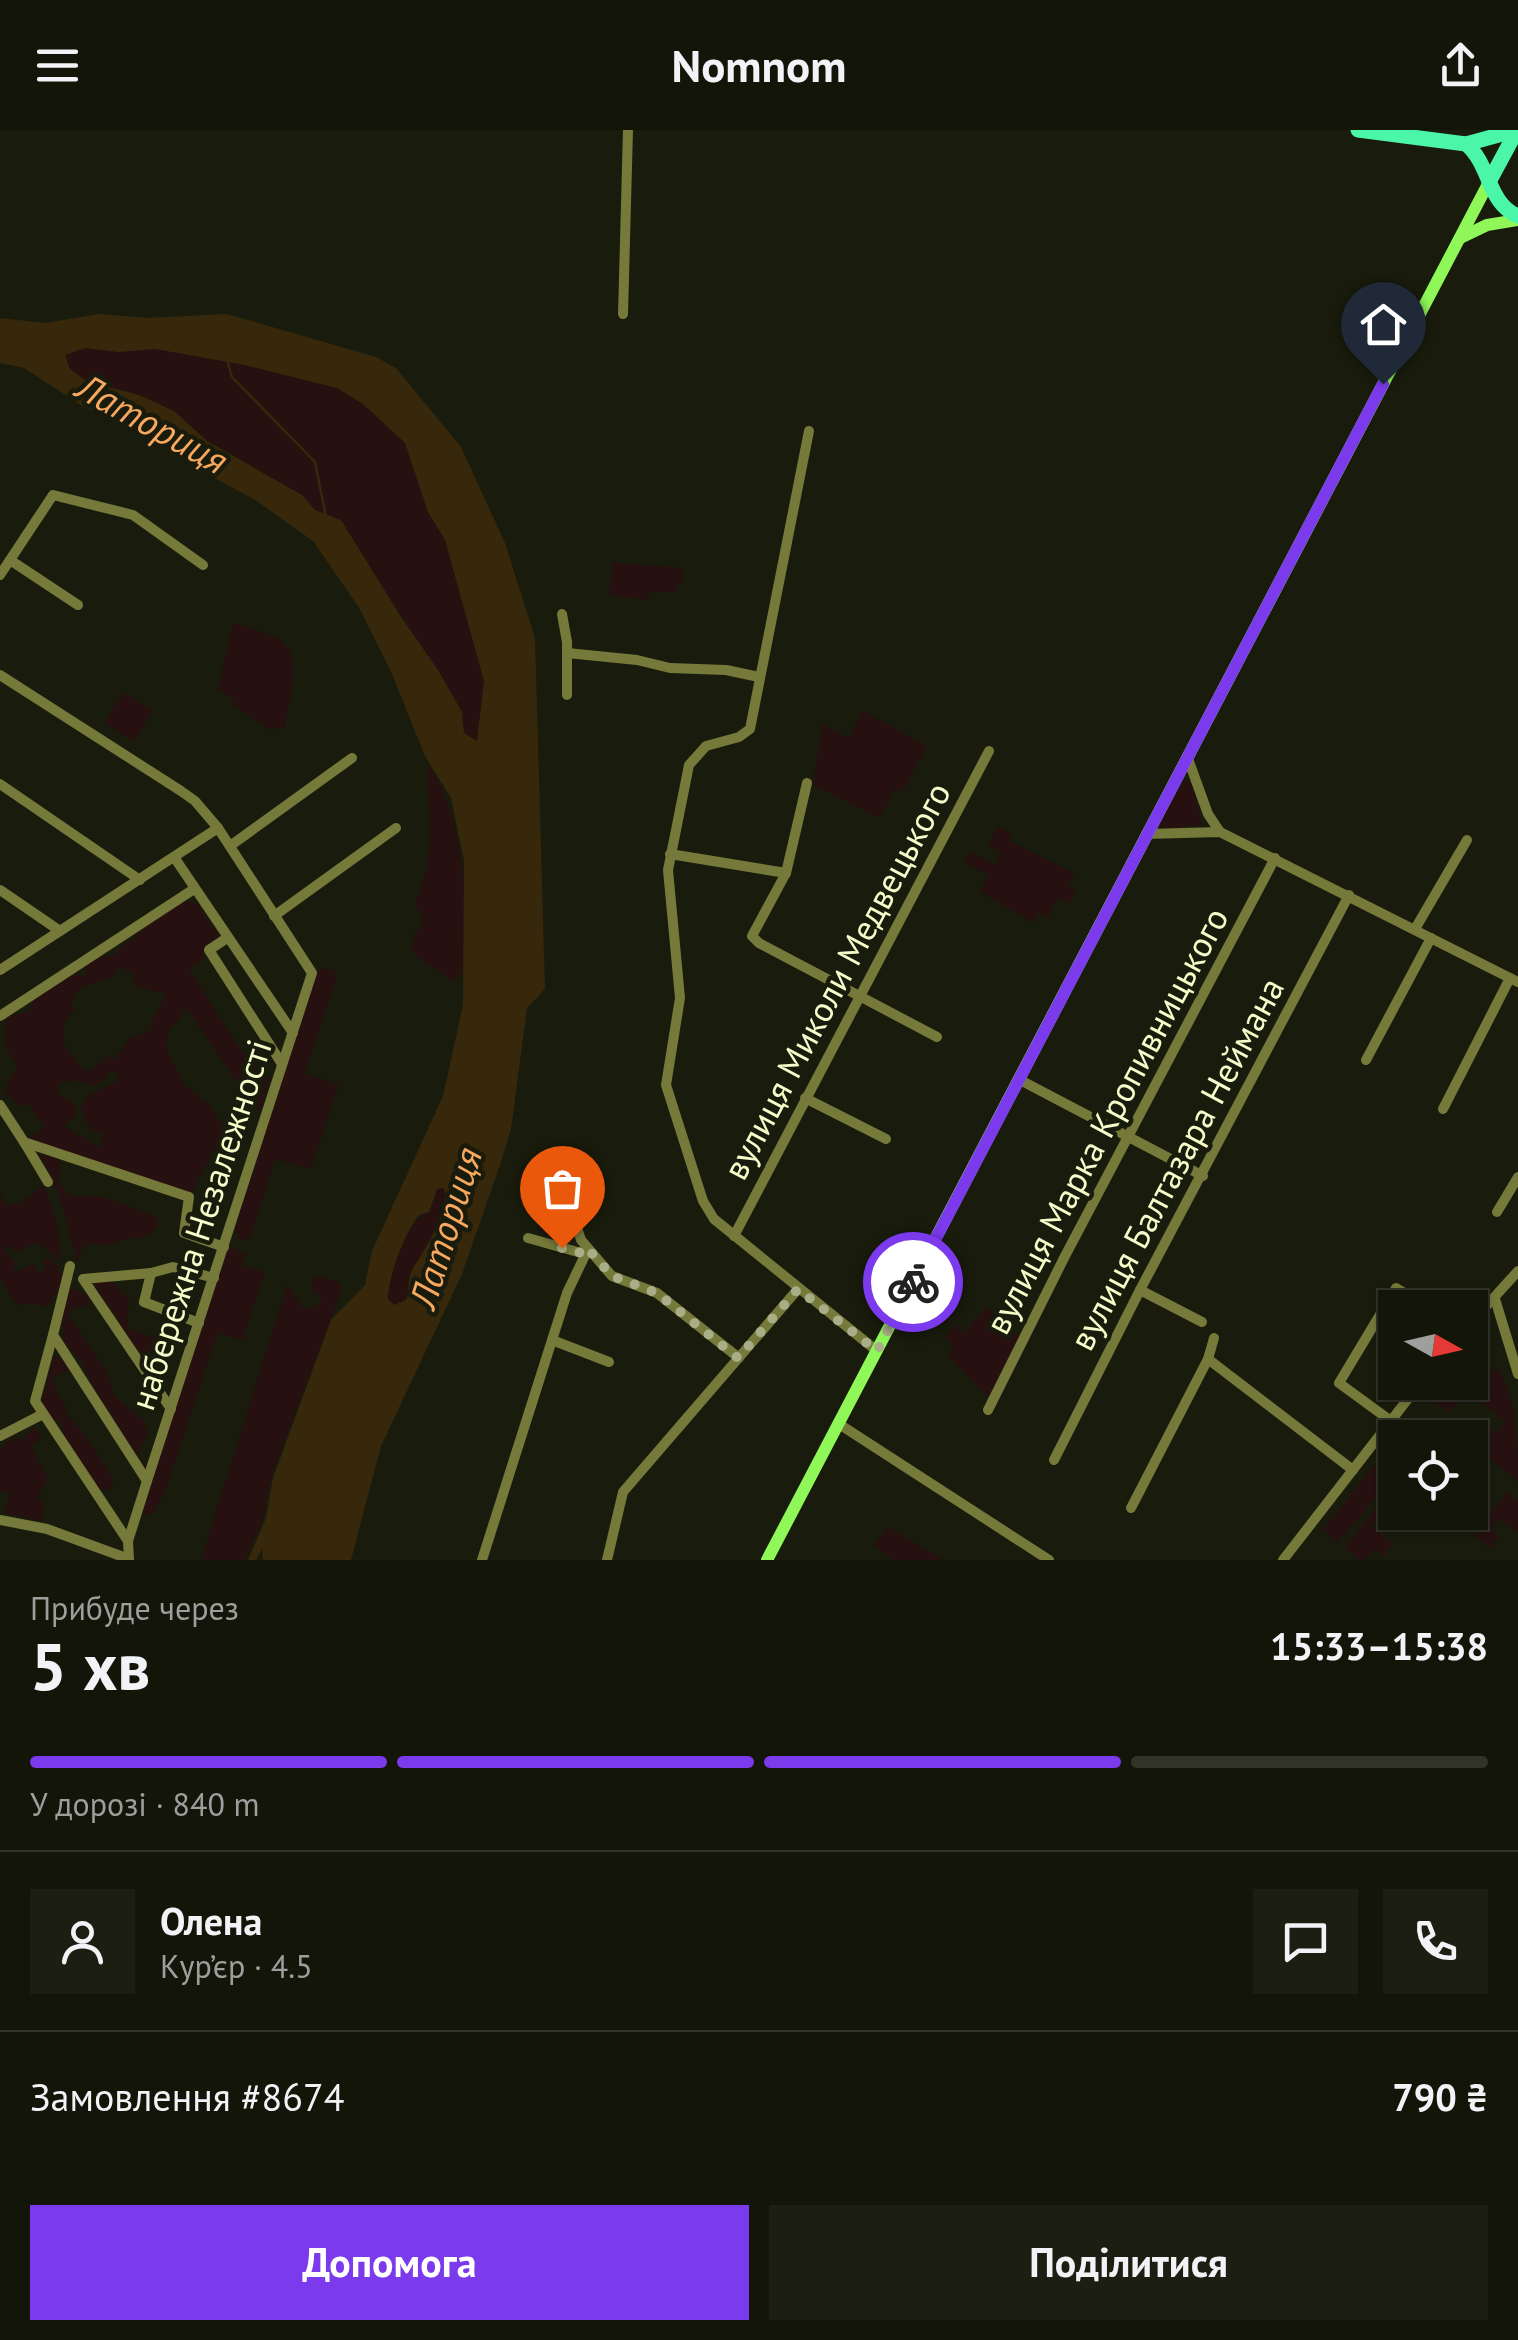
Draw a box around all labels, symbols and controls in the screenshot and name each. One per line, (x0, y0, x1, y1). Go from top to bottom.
text: Nomnom (672, 36, 846, 94)
icon: menu (30, 38, 85, 93)
icon: share (1433, 38, 1488, 93)
pin (1341, 282, 1426, 385)
icon: home (1356, 297, 1411, 352)
water label: Латориця (67, 360, 237, 484)
street label: вулиця Миколи Медвецького (712, 774, 961, 1187)
street label: вулиця Марка Кропивницького (974, 899, 1238, 1342)
street label: вулиця Балтазара Неймана (1058, 969, 1294, 1358)
street label: набережна Незалежності (118, 1034, 282, 1416)
water label: Латориця (396, 1141, 492, 1316)
pin (520, 1146, 605, 1249)
icon: bag (535, 1161, 590, 1216)
courier (863, 1232, 963, 1332)
icon: bike (886, 1255, 941, 1310)
north arrow (1378, 1290, 1488, 1400)
map controls (1378, 1290, 1488, 1530)
button: locate (1378, 1420, 1488, 1530)
text: Прибуде через (30, 1587, 239, 1629)
text: 15:33–15:38 (1270, 1621, 1488, 1670)
text: 5 хв (30, 1624, 150, 1708)
text: У дорозі · 840 m (30, 1783, 259, 1825)
button: person (30, 1889, 135, 1994)
button: chat (1253, 1889, 1358, 1994)
button: phone (1383, 1889, 1488, 1994)
text: Олена (160, 1896, 262, 1945)
text: Кур’єр · 4.5 (160, 1945, 313, 1987)
text: Замовлення #8674 (30, 2072, 344, 2121)
text: 790 ₴ (1392, 2072, 1488, 2121)
button: Допомога (30, 2205, 749, 2320)
button: Поділитися (769, 2205, 1488, 2320)

